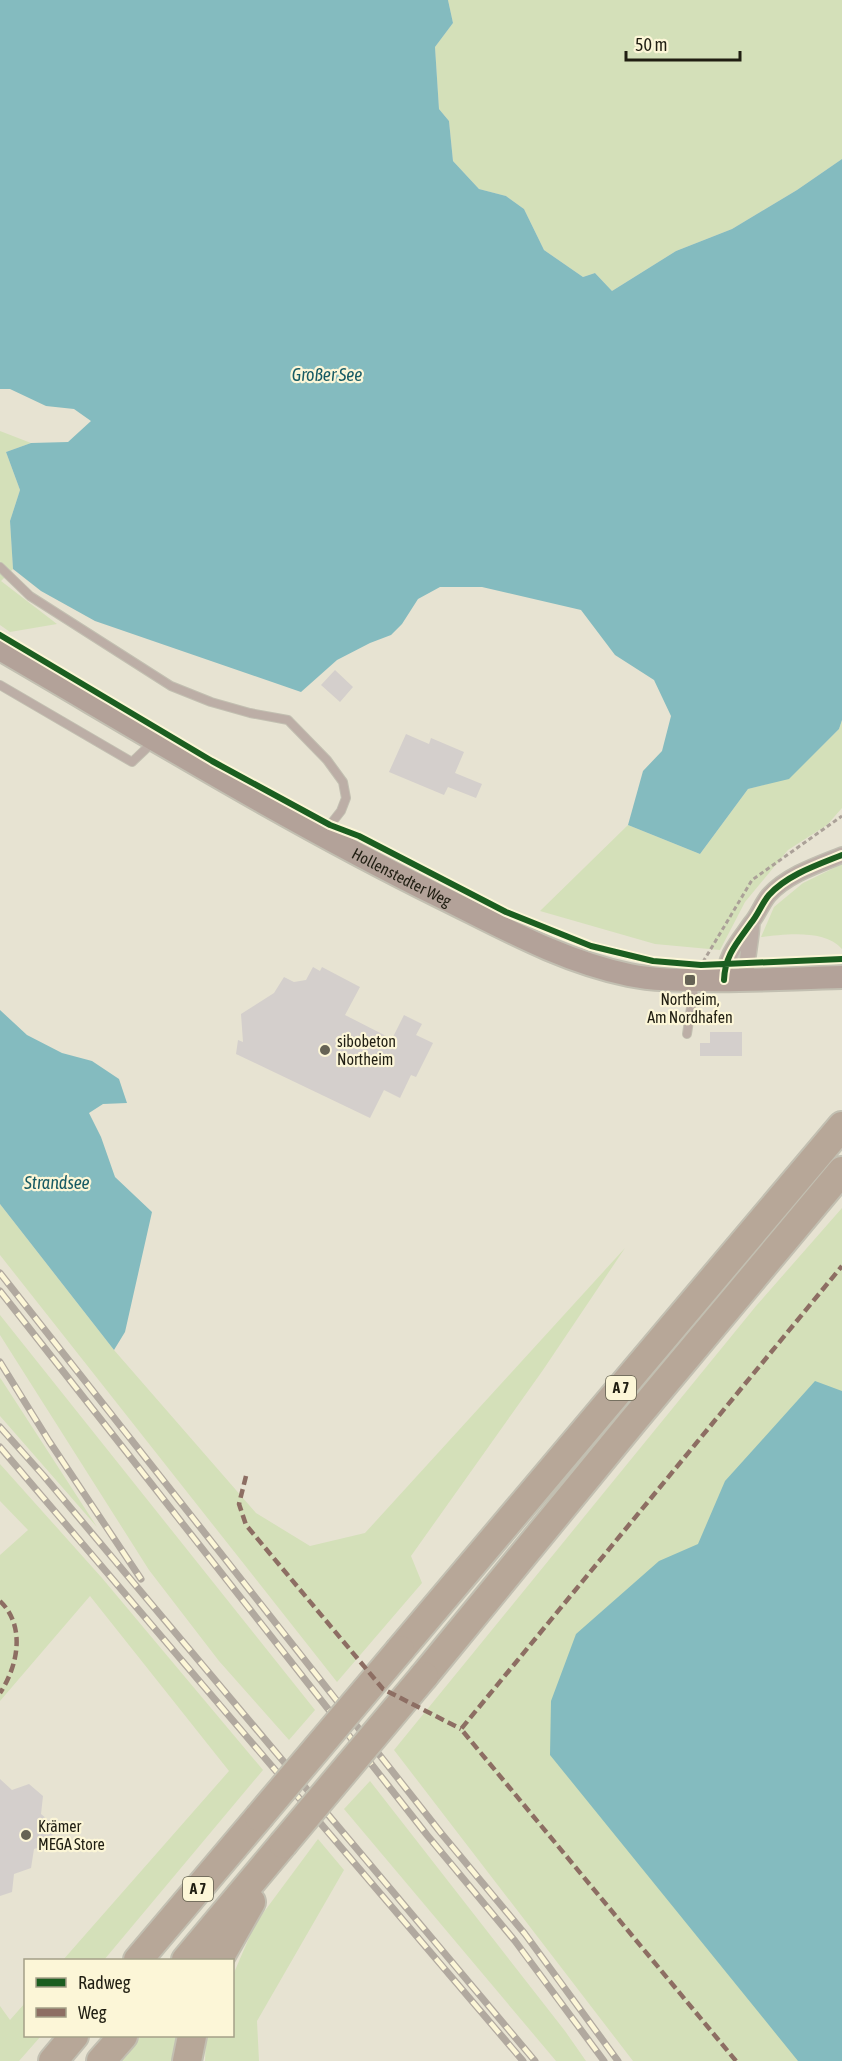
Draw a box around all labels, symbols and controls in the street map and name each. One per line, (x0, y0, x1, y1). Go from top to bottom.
scale bar (626, 24, 740, 62)
text: 50 m (635, 34, 667, 55)
water label: Großer See (292, 364, 362, 385)
street label: Hollenstedter Weg (349, 844, 454, 911)
marker: Northeim, Am Nordhafen (683, 973, 697, 987)
place label: Northeim, Am Nordhafen (647, 990, 733, 1026)
place label: sibobeton Northeim (337, 1032, 396, 1068)
marker: sibobeton Northeim (318, 1043, 332, 1057)
water label: Strandsee (23, 1172, 90, 1193)
road number: A 7 (606, 1376, 636, 1400)
place label: Krämer MEGA Store (38, 1817, 105, 1853)
marker: Krämer MEGA Store (19, 1828, 33, 1842)
road number: A 7 (183, 1877, 213, 1901)
legend (24, 1959, 234, 2037)
text: Radweg (78, 1972, 131, 1993)
text: Weg (78, 2002, 107, 2023)

